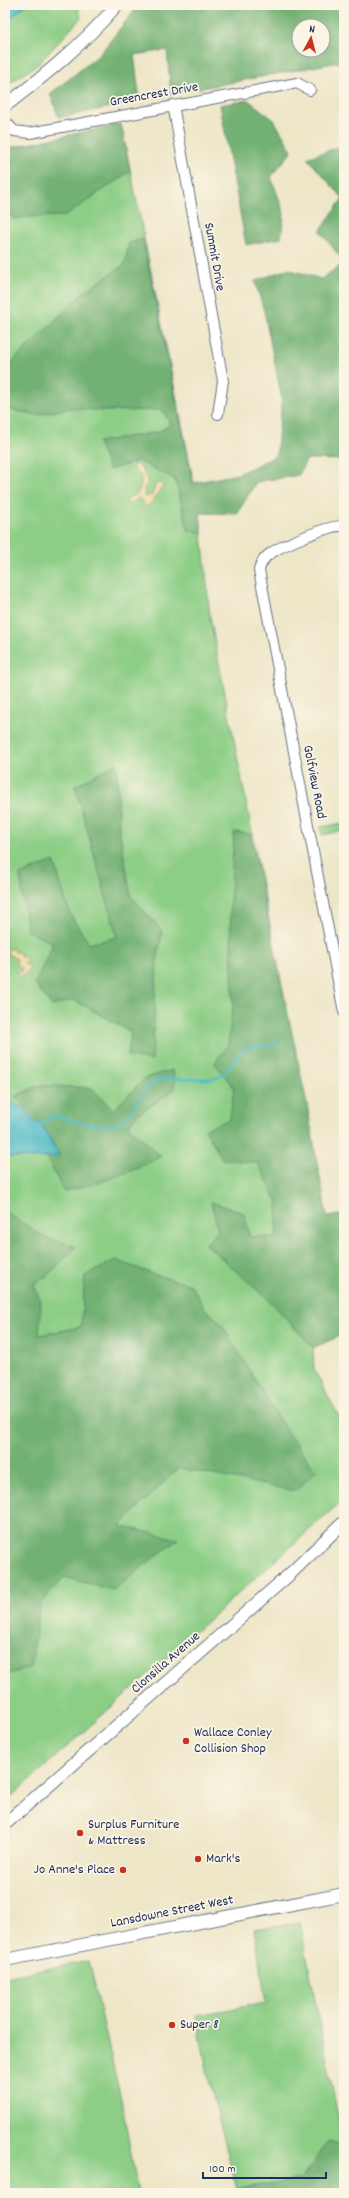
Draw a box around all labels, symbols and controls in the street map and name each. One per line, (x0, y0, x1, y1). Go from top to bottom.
north arrow (291, 18, 331, 58)
text: N (308, 22, 316, 38)
street label: Greencrest Drive (108, 77, 200, 113)
street label: Summit Drive (198, 221, 230, 293)
street label: Golfview Road (297, 744, 331, 820)
street label: Clonsilla Avenue (127, 1627, 205, 1699)
place label: Wallace Conley Collision Shop (194, 1723, 272, 1759)
marker: Wallace Conley Collision Shop (181, 1736, 191, 1746)
place label: Surplus Furniture & Mattress (88, 1815, 179, 1851)
marker: Surplus Furniture & Mattress (75, 1828, 85, 1838)
place label: Mark's (206, 1849, 240, 1869)
marker: Mark's (193, 1854, 203, 1864)
place label: Jo Anne's Place (34, 1860, 115, 1880)
marker: Jo Anne's Place (118, 1865, 128, 1875)
street label: Lansdowne Street West (109, 1890, 235, 1934)
place label: Super 8 (180, 2015, 219, 2035)
marker: Super 8 (167, 2020, 177, 2030)
scale bar (203, 2154, 326, 2180)
text: 100 m (209, 2161, 236, 2178)

